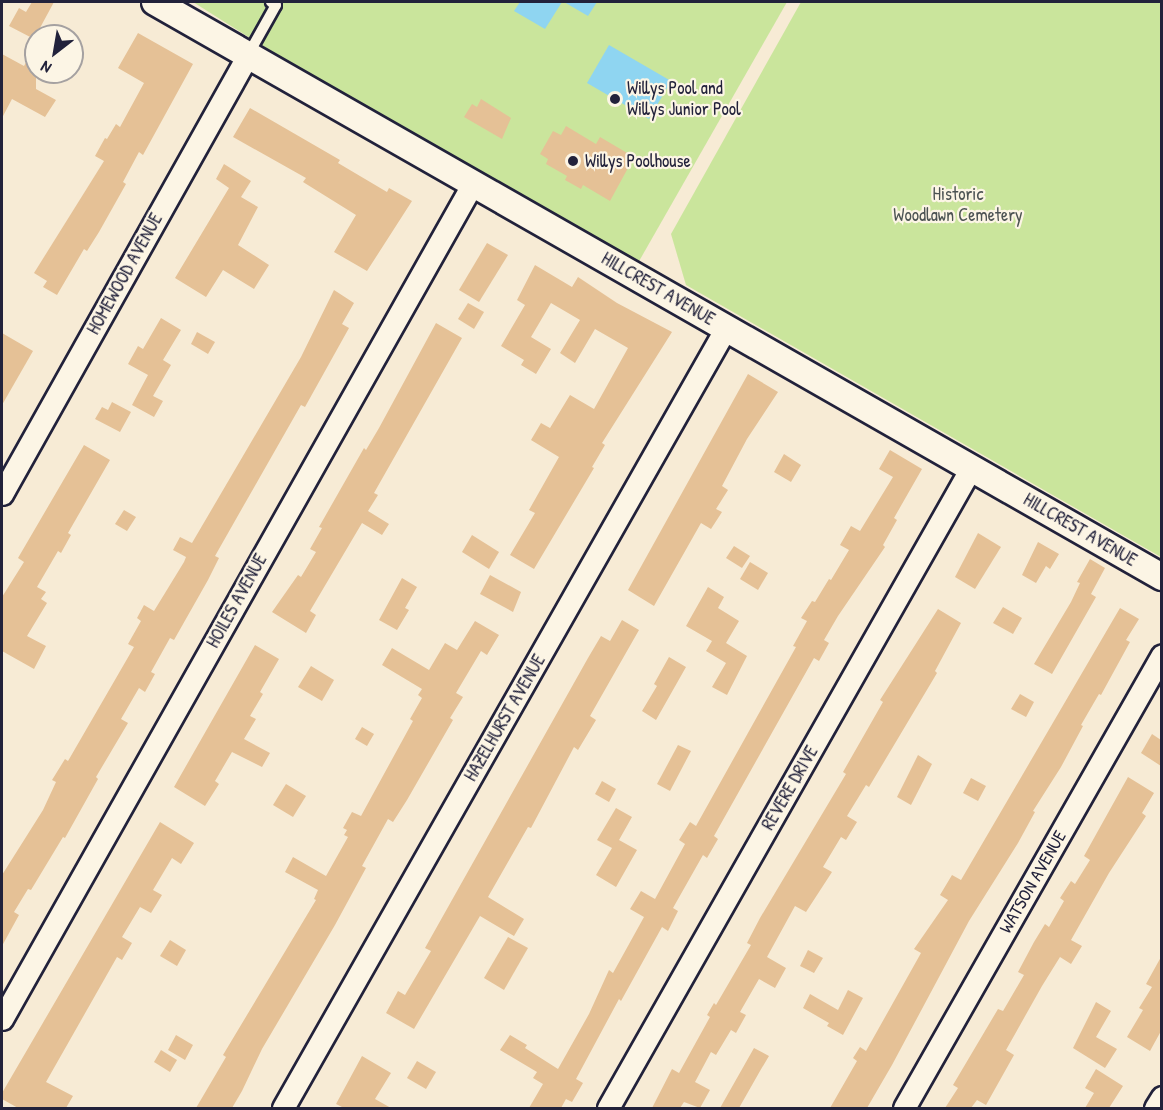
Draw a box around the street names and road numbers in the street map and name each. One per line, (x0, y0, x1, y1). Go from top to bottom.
street label: HOMEWOOD AVENUE (83, 210, 167, 338)
street label: HILLCREST AVENUE (598, 248, 718, 330)
street label: HILLCREST AVENUE (1020, 489, 1140, 571)
street label: HOILES AVENUE (202, 550, 272, 652)
street label: HAZELHURST AVENUE (460, 651, 550, 785)
street label: REVERE DRIVE (757, 742, 823, 834)
street label: WATSON AVENUE (995, 827, 1071, 937)

